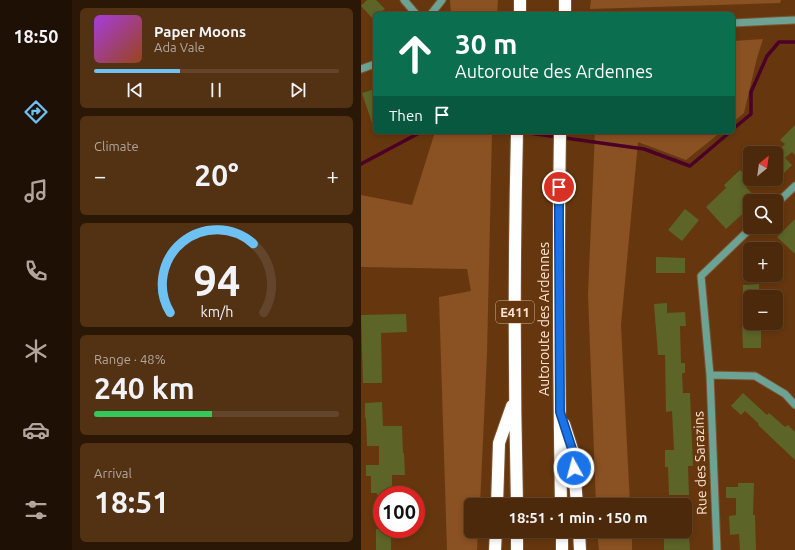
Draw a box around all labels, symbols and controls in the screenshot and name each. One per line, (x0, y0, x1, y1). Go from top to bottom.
text: Paper Moons (154, 23, 246, 40)
text: 18:50 (13, 26, 59, 46)
icon: ahead (389, 28, 441, 80)
text: 30 m (455, 28, 517, 59)
text: Ada Vale (154, 40, 205, 54)
text: Autoroute des Ardennes (455, 61, 653, 81)
icon: previous (124, 79, 146, 101)
icon: pause (205, 79, 227, 101)
icon: next (287, 79, 309, 101)
icon: directions (22, 98, 50, 126)
icon: arrive (431, 104, 453, 126)
text: Then (389, 107, 423, 124)
text: Climate (94, 139, 139, 153)
north arrow (743, 146, 783, 186)
map controls (743, 146, 783, 330)
text: 20° (194, 158, 239, 192)
text: − (94, 163, 106, 188)
text: + (327, 163, 339, 188)
pin (542, 170, 576, 204)
icon: arrive (548, 176, 570, 198)
icon: music (22, 177, 50, 205)
button: search (743, 194, 783, 234)
street label: Autoroute des Ardennes (536, 242, 552, 396)
button: + (743, 242, 783, 282)
icon: phone (22, 257, 50, 285)
text: 94 (193, 257, 240, 304)
button: − (743, 290, 783, 330)
road number: E411 (496, 301, 534, 323)
text: km/h (200, 304, 233, 320)
icon: climate (22, 337, 50, 365)
text: Range · 48% (94, 352, 166, 366)
text: 240 km (94, 371, 195, 405)
street label: Rue des Sarazins (690, 411, 710, 515)
icon: car (22, 416, 50, 444)
position arrow (553, 447, 595, 489)
text: Arrival (94, 466, 132, 480)
text: 18:51 (94, 485, 169, 519)
speed limit sign: 100 (373, 486, 425, 538)
icon: filters (22, 496, 50, 524)
text: 18:51 · 1 min · 150 m (509, 509, 647, 526)

